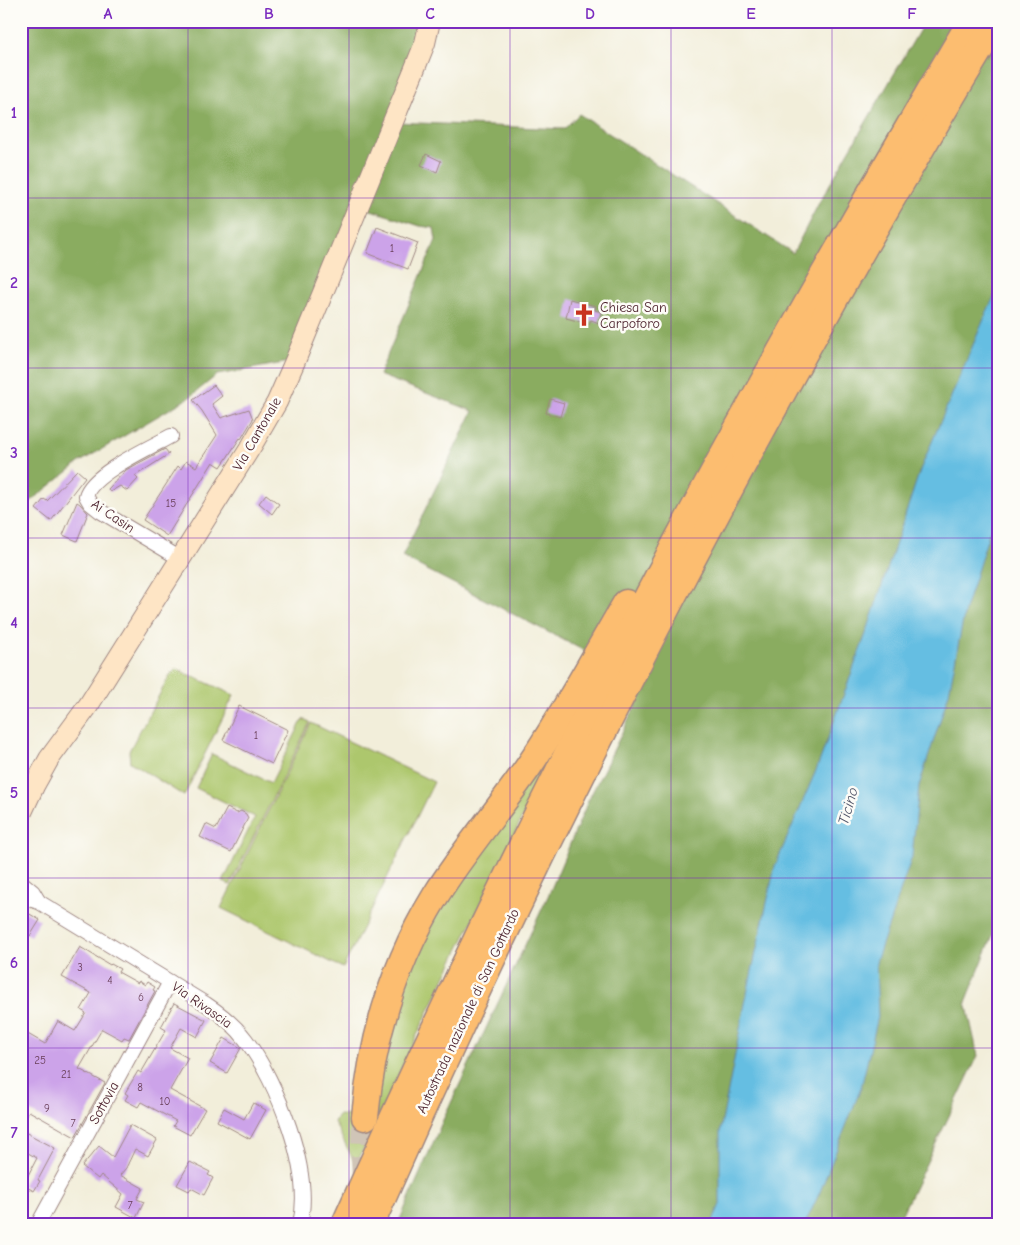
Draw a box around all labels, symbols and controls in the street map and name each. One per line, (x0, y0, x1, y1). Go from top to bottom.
text: A (104, 5, 113, 23)
text: B (264, 5, 274, 23)
text: C (425, 5, 435, 23)
text: D (585, 5, 595, 23)
text: E (746, 5, 756, 23)
text: F (907, 5, 917, 23)
text: 1 (11, 104, 17, 122)
house number: 1 (390, 242, 394, 255)
text: 2 (10, 274, 18, 292)
place label: Chiesa San Carpoforo (600, 299, 667, 332)
church icon: Chiesa San Carpoforo (571, 302, 597, 328)
street label: Via Cantonale (229, 394, 285, 474)
text: 3 (10, 444, 18, 462)
street label: Ai Casin (88, 495, 138, 537)
house number: 15 (166, 497, 176, 510)
text: 4 (10, 614, 18, 632)
house number: 1 (254, 729, 258, 742)
text: 5 (10, 784, 18, 802)
water label: Ticino (834, 785, 862, 827)
street label: Autostrada nazionale di San Gottardo (413, 906, 523, 1116)
text: 6 (10, 954, 18, 972)
house number: 3 (77, 961, 83, 974)
house number: 4 (107, 974, 113, 987)
street label: Via Rivascia (169, 978, 235, 1032)
house number: 6 (138, 991, 144, 1004)
house number: 25 (34, 1054, 46, 1067)
house number: 21 (61, 1068, 71, 1081)
street label: Sottovia (85, 1079, 123, 1127)
house number: 8 (137, 1081, 143, 1094)
house number: 10 (159, 1095, 171, 1108)
house number: 9 (44, 1102, 50, 1115)
house number: 7 (70, 1117, 76, 1130)
text: 7 (10, 1124, 18, 1142)
house number: 7 (127, 1199, 133, 1212)

